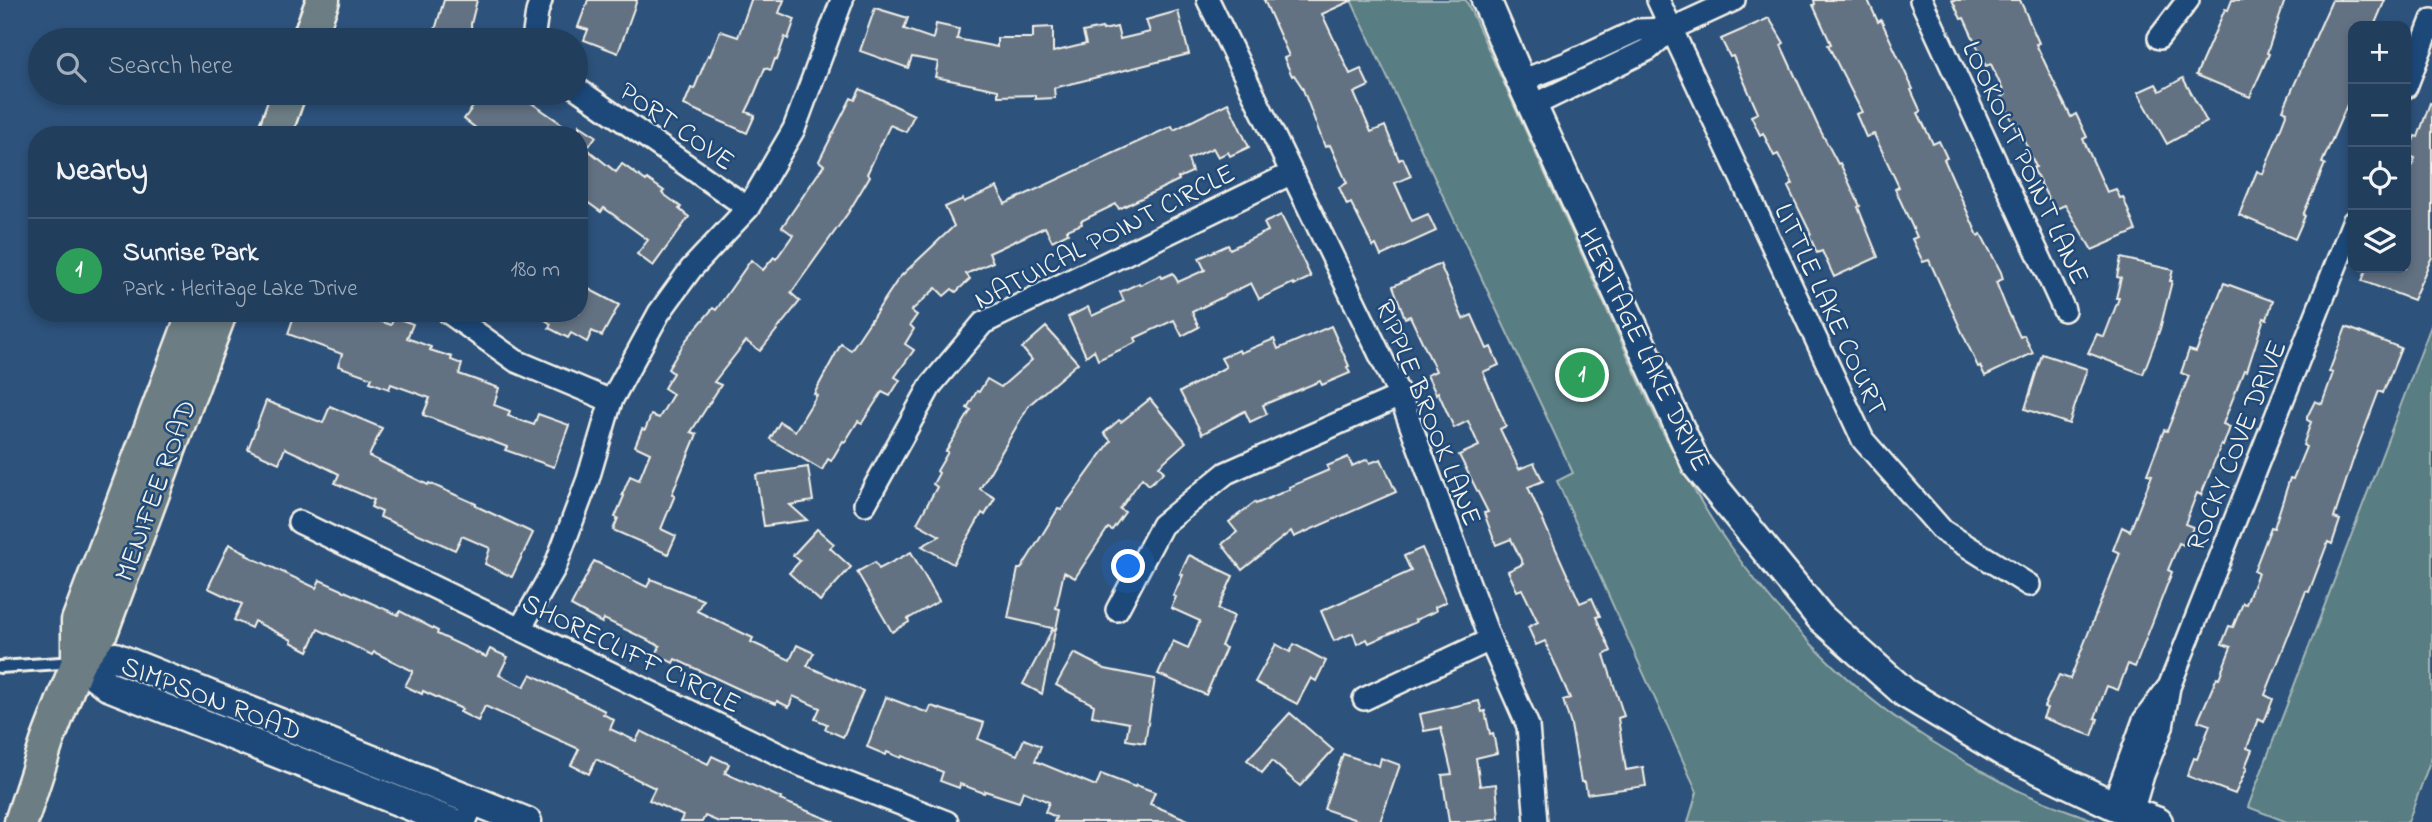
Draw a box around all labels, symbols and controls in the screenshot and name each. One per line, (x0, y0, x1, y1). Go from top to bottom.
map controls (2348, 21, 2411, 273)
button: + (2348, 21, 2411, 84)
search box (28, 28, 588, 105)
street label: LOOKOUT POINT LANE (1949, 35, 2098, 292)
icon: search (52, 48, 90, 86)
text: Search here (108, 48, 233, 86)
street label: PORT COVE (610, 73, 742, 183)
button: − (2348, 84, 2411, 147)
button: locate (2348, 147, 2411, 210)
text: Nearby (56, 150, 148, 194)
street label: NATUICAL POINT CIRCLE (968, 154, 1243, 322)
street label: LITTLE LAKE COURT (1762, 197, 1896, 424)
button: layers (2348, 210, 2411, 273)
street label: HERITAGE LAKE DRIVE (1566, 222, 1720, 479)
text: Sunrise Park (123, 235, 258, 273)
text: 1 (75, 254, 83, 287)
text: 180 m (511, 254, 560, 287)
text: Park · Heritage Lake Drive (123, 273, 358, 306)
street label: RIPPLE BROOK LANE (1363, 294, 1491, 533)
street label: ROCKY COVE DRIVE (2177, 335, 2299, 558)
pin: 1 (1559, 349, 1605, 401)
street label: MENIFEE ROAD (105, 395, 209, 588)
your location (1111, 549, 1145, 583)
street label: SHORECLIFF CIRCLE (514, 584, 747, 726)
street label: SIMPSON ROAD (115, 647, 307, 754)

